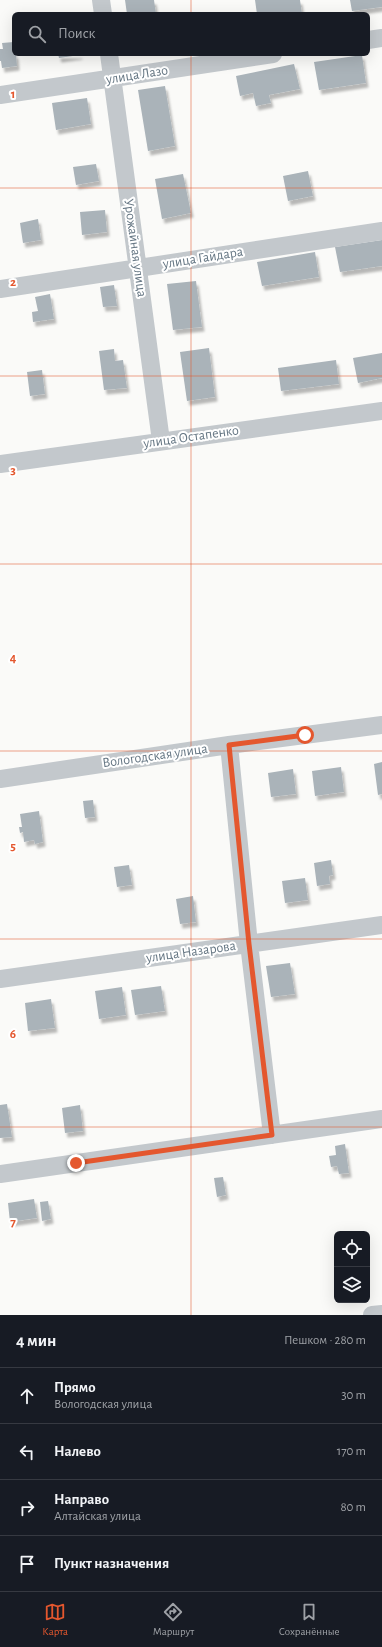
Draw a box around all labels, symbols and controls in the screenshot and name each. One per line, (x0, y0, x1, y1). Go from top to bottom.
search box (12, 12, 370, 56)
icon: search (26, 23, 48, 45)
text: Поиск (58, 26, 96, 41)
street label: улица Лазо (104, 63, 169, 87)
text: 1 (11, 88, 15, 101)
street label: Урожайная улица (121, 198, 149, 299)
street label: улица Гайдара (161, 245, 245, 271)
text: 2 (10, 276, 16, 289)
street label: улица Остапенко (141, 423, 240, 451)
text: 3 (10, 464, 16, 477)
text: 4 (10, 652, 17, 665)
route start (296, 726, 314, 744)
street label: Вологодская улица (102, 742, 209, 770)
text: 5 (10, 840, 16, 853)
street label: улица Назарова (144, 939, 237, 965)
text: 6 (10, 1028, 16, 1041)
route end (67, 1154, 85, 1172)
text: 7 (10, 1216, 16, 1229)
map controls (334, 1231, 370, 1303)
button: locate (334, 1231, 370, 1267)
button: layers (334, 1267, 370, 1303)
text: 4 мин (16, 1332, 56, 1349)
text: Пешком · 280 m (284, 1334, 366, 1347)
text: Прямо (54, 1380, 96, 1395)
icon: ahead (16, 1385, 38, 1407)
text: 30 m (341, 1389, 366, 1402)
text: Вологодская улица (54, 1398, 152, 1411)
icon: left (16, 1441, 38, 1463)
text: Налево (54, 1444, 101, 1459)
text: 170 m (337, 1445, 366, 1458)
text: Направо (54, 1492, 109, 1507)
icon: right (16, 1497, 38, 1519)
text: 80 m (340, 1501, 366, 1514)
text: Алтайская улица (54, 1510, 141, 1523)
icon: arrive (16, 1553, 38, 1575)
text: Пункт назначения (54, 1556, 169, 1571)
tab: Карта (42, 1601, 68, 1638)
tab: Маршрут (153, 1601, 194, 1638)
tab: Сохранённые (279, 1601, 340, 1638)

